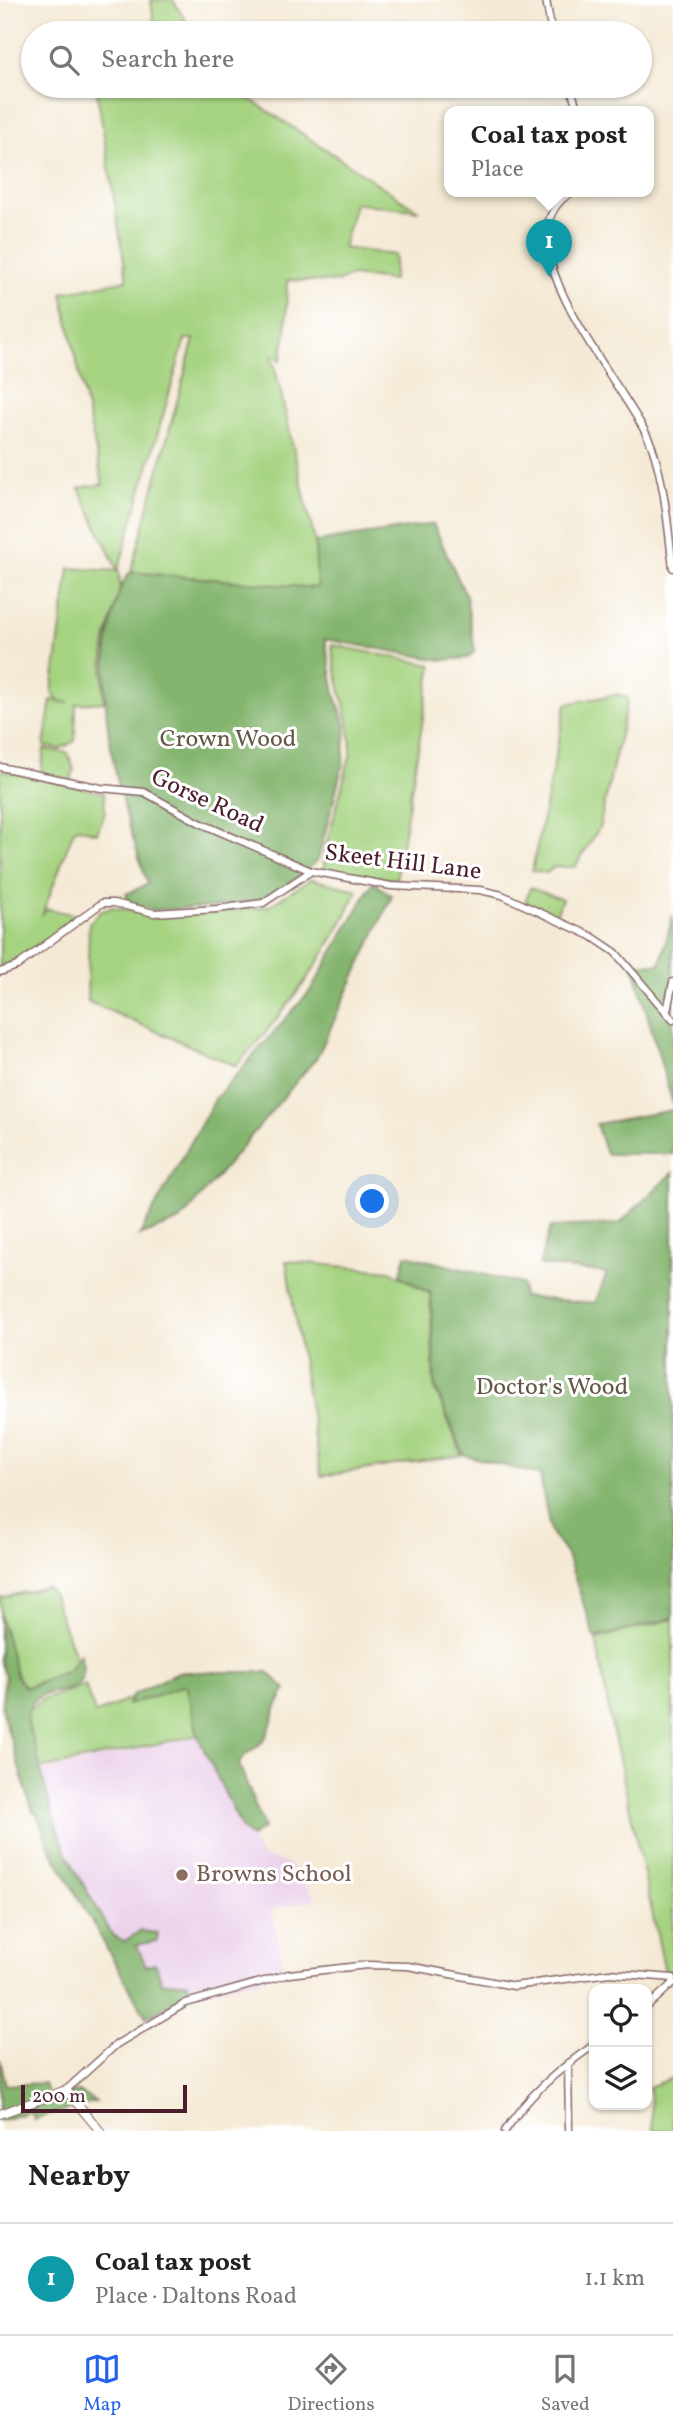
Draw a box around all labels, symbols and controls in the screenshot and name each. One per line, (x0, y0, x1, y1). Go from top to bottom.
search box (21, 21, 652, 98)
icon: search (45, 41, 83, 79)
text: Search here (101, 42, 234, 78)
popup (444, 106, 654, 197)
text: Coal tax post (471, 118, 627, 154)
text: Place (471, 154, 524, 186)
pin: 1 (526, 219, 572, 277)
park label: Crown Wood (160, 723, 296, 757)
street label: Gorse Road (145, 761, 269, 843)
street label: Skeet Hill Lane (323, 837, 483, 889)
your location (355, 1184, 389, 1218)
park label: Doctor's Wood (476, 1371, 628, 1405)
place label: Browns School (196, 1858, 352, 1892)
marker: Browns School (174, 1867, 190, 1883)
map controls (589, 1984, 652, 2110)
button: locate (589, 1984, 652, 2047)
button: layers (589, 2047, 652, 2110)
scale bar (21, 2082, 187, 2114)
text: 200 m (32, 2084, 86, 2110)
text: Nearby (28, 2156, 130, 2198)
text: Coal tax post (95, 2245, 251, 2281)
text: 1 (46, 2263, 56, 2295)
text: 1.1 km (584, 2263, 645, 2295)
text: Place · Daltons Road (95, 2281, 297, 2313)
tab: Map (83, 2350, 121, 2418)
tab: Directions (288, 2350, 375, 2418)
tab: Saved (541, 2350, 590, 2418)

